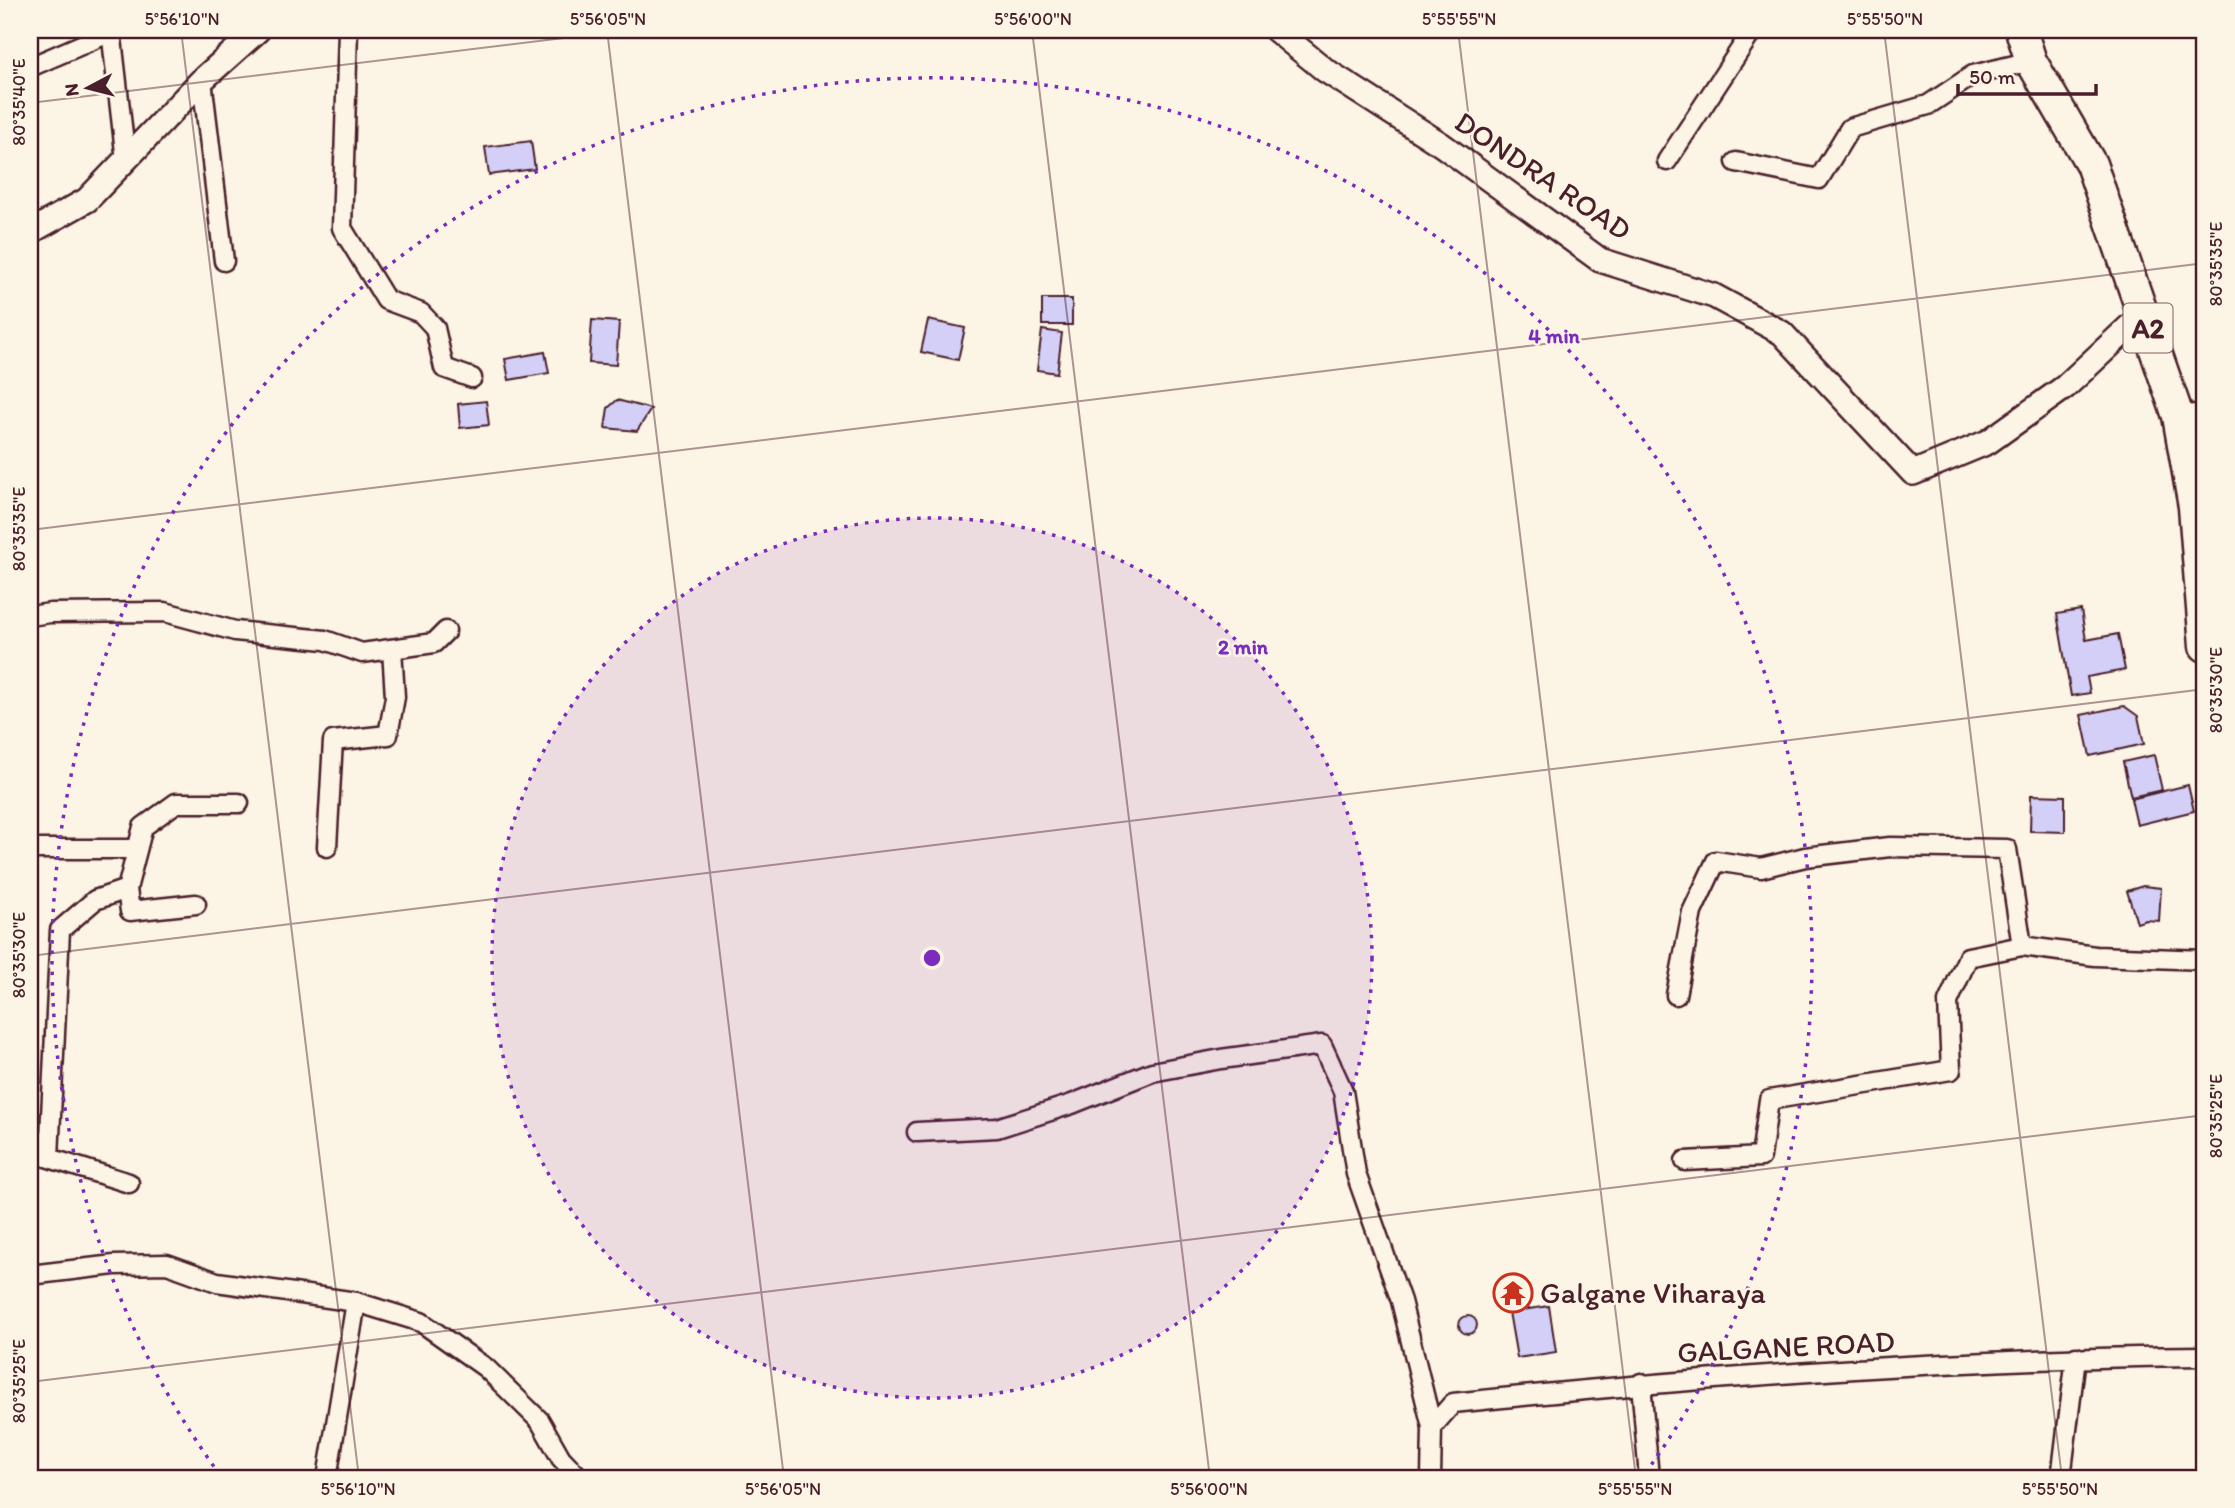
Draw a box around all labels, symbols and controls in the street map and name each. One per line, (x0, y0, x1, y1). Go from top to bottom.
text: 5°56'10"N (144, 8, 220, 30)
text: 5°56'05"N (570, 8, 646, 30)
text: 5°56'00"N (994, 8, 1072, 30)
text: 5°55'55"N (1422, 8, 1496, 30)
text: 5°55'50"N (1847, 8, 1923, 30)
north arrow (52, 52, 122, 122)
scale bar (1958, 52, 2097, 96)
text: 80°35'40"E (8, 58, 30, 146)
text: 50 m (1969, 64, 2016, 89)
text: N (59, 82, 84, 98)
street label: DONDRA ROAD (1448, 103, 1639, 248)
text: 80°35'35"E (2205, 222, 2227, 306)
road number: A2 (2124, 304, 2172, 352)
text: 4 min (1528, 323, 1581, 348)
text: 80°35'35"E (8, 487, 30, 571)
text: 2 min (1218, 634, 1269, 659)
text: 80°35'30"E (2205, 647, 2227, 733)
text: 80°35'30"E (8, 912, 30, 998)
centre of rings (920, 946, 944, 970)
text: 80°35'25"E (2205, 1074, 2227, 1158)
temple icon: Galgane Viharaya (1492, 1272, 1534, 1314)
place label: Galgane Viharaya (1540, 1274, 1766, 1311)
street label: GALGANE ROAD (1676, 1322, 1896, 1371)
text: 80°35'25"E (8, 1339, 30, 1423)
text: 5°56'10"N (320, 1478, 396, 1500)
text: 5°56'05"N (745, 1478, 821, 1500)
text: 5°56'00"N (1170, 1478, 1248, 1500)
text: 5°55'55"N (1598, 1478, 1672, 1500)
text: 5°55'50"N (2022, 1478, 2098, 1500)

